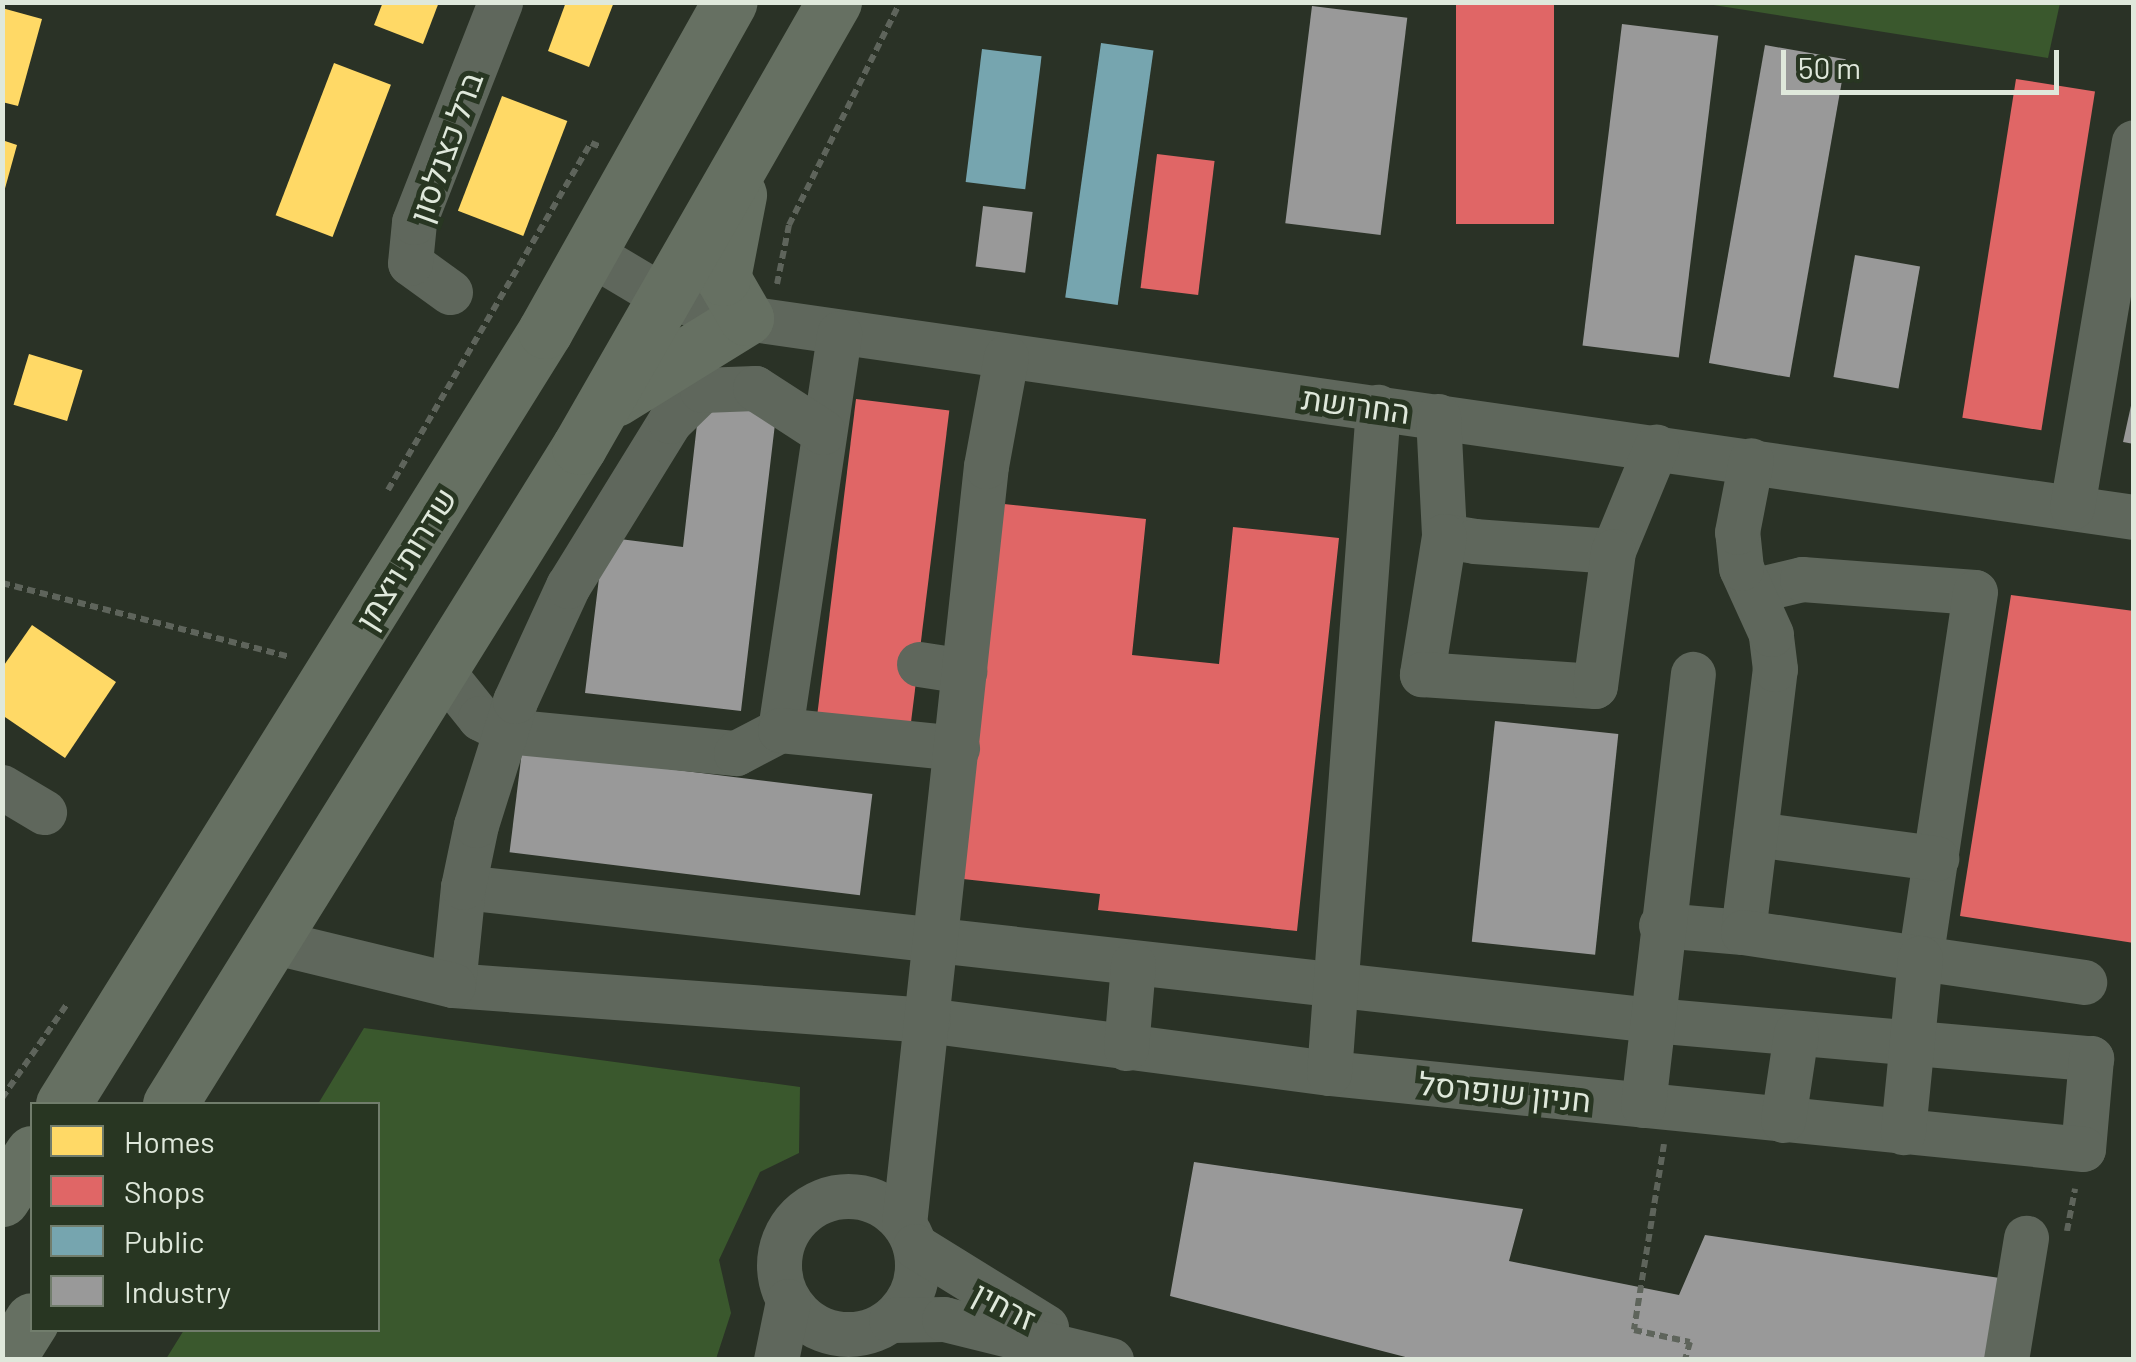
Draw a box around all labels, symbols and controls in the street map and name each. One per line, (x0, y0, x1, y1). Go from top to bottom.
scale bar (1786, 30, 2064, 92)
text: 50 m (1798, 49, 1861, 85)
street label: ברל כצנלסון (400, 67, 490, 227)
street label: החרושת (1299, 377, 1413, 431)
street label: שדרות ויצמן (346, 480, 464, 636)
street label: חניון שופרסל (1417, 1063, 1593, 1119)
legend (30, 1102, 380, 1332)
text: Homes (124, 1123, 215, 1159)
text: Shops (124, 1173, 205, 1209)
text: Public (124, 1223, 204, 1259)
text: Industry (124, 1273, 231, 1309)
street label: זרחין (967, 1273, 1043, 1337)

